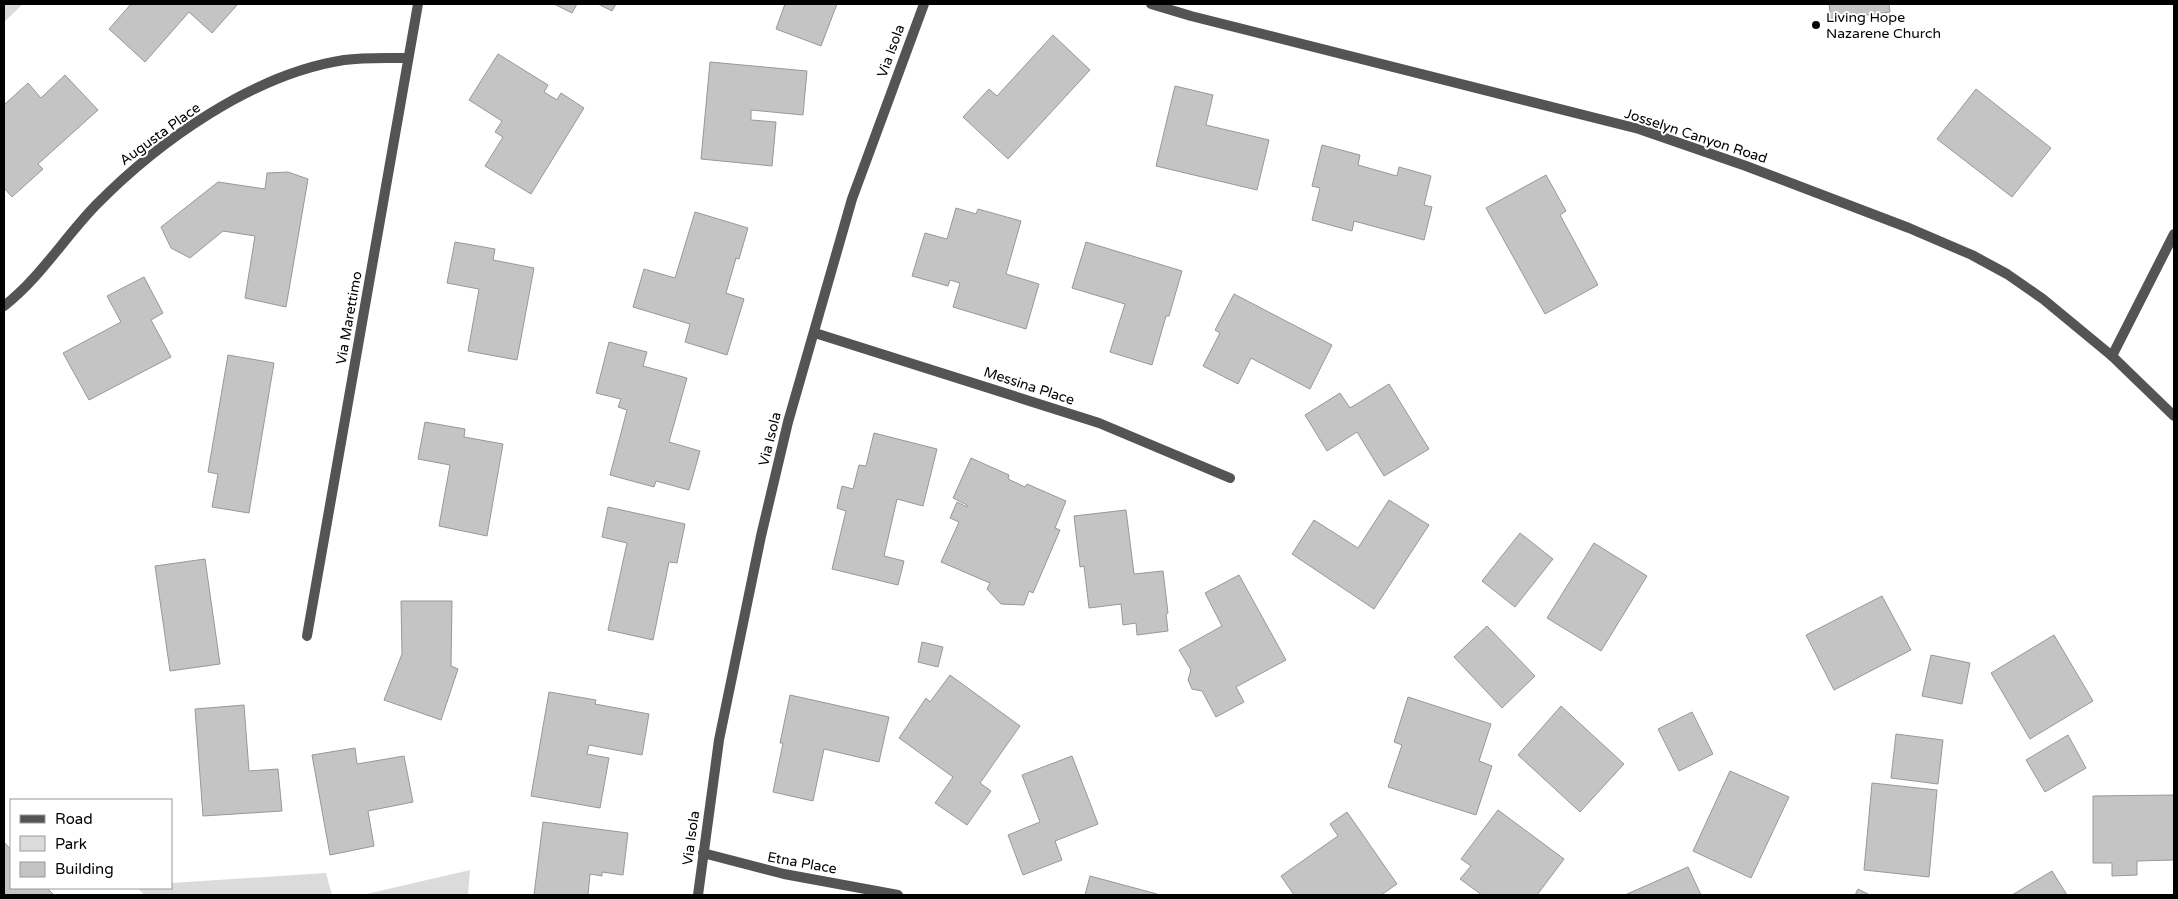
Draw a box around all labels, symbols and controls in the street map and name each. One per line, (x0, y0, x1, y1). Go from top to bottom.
place label: Living Hope Nazarene Church (1826, 9, 1941, 42)
marker: Living Hope Nazarene Church (1810, 19, 1822, 31)
street label: Via Isola (874, 22, 908, 80)
street label: Augusta Place (116, 99, 204, 169)
street label: Josselyn Canyon Road (1623, 105, 1769, 167)
street label: Via Marettimo (332, 270, 366, 366)
street label: Messina Place (982, 363, 1076, 409)
street label: Via Isola (755, 410, 785, 468)
legend (10, 799, 172, 889)
text: Road (55, 810, 93, 828)
street label: Via Isola (679, 810, 703, 866)
text: Park (55, 835, 87, 853)
street label: Etna Place (766, 849, 838, 877)
text: Building (55, 860, 114, 878)

